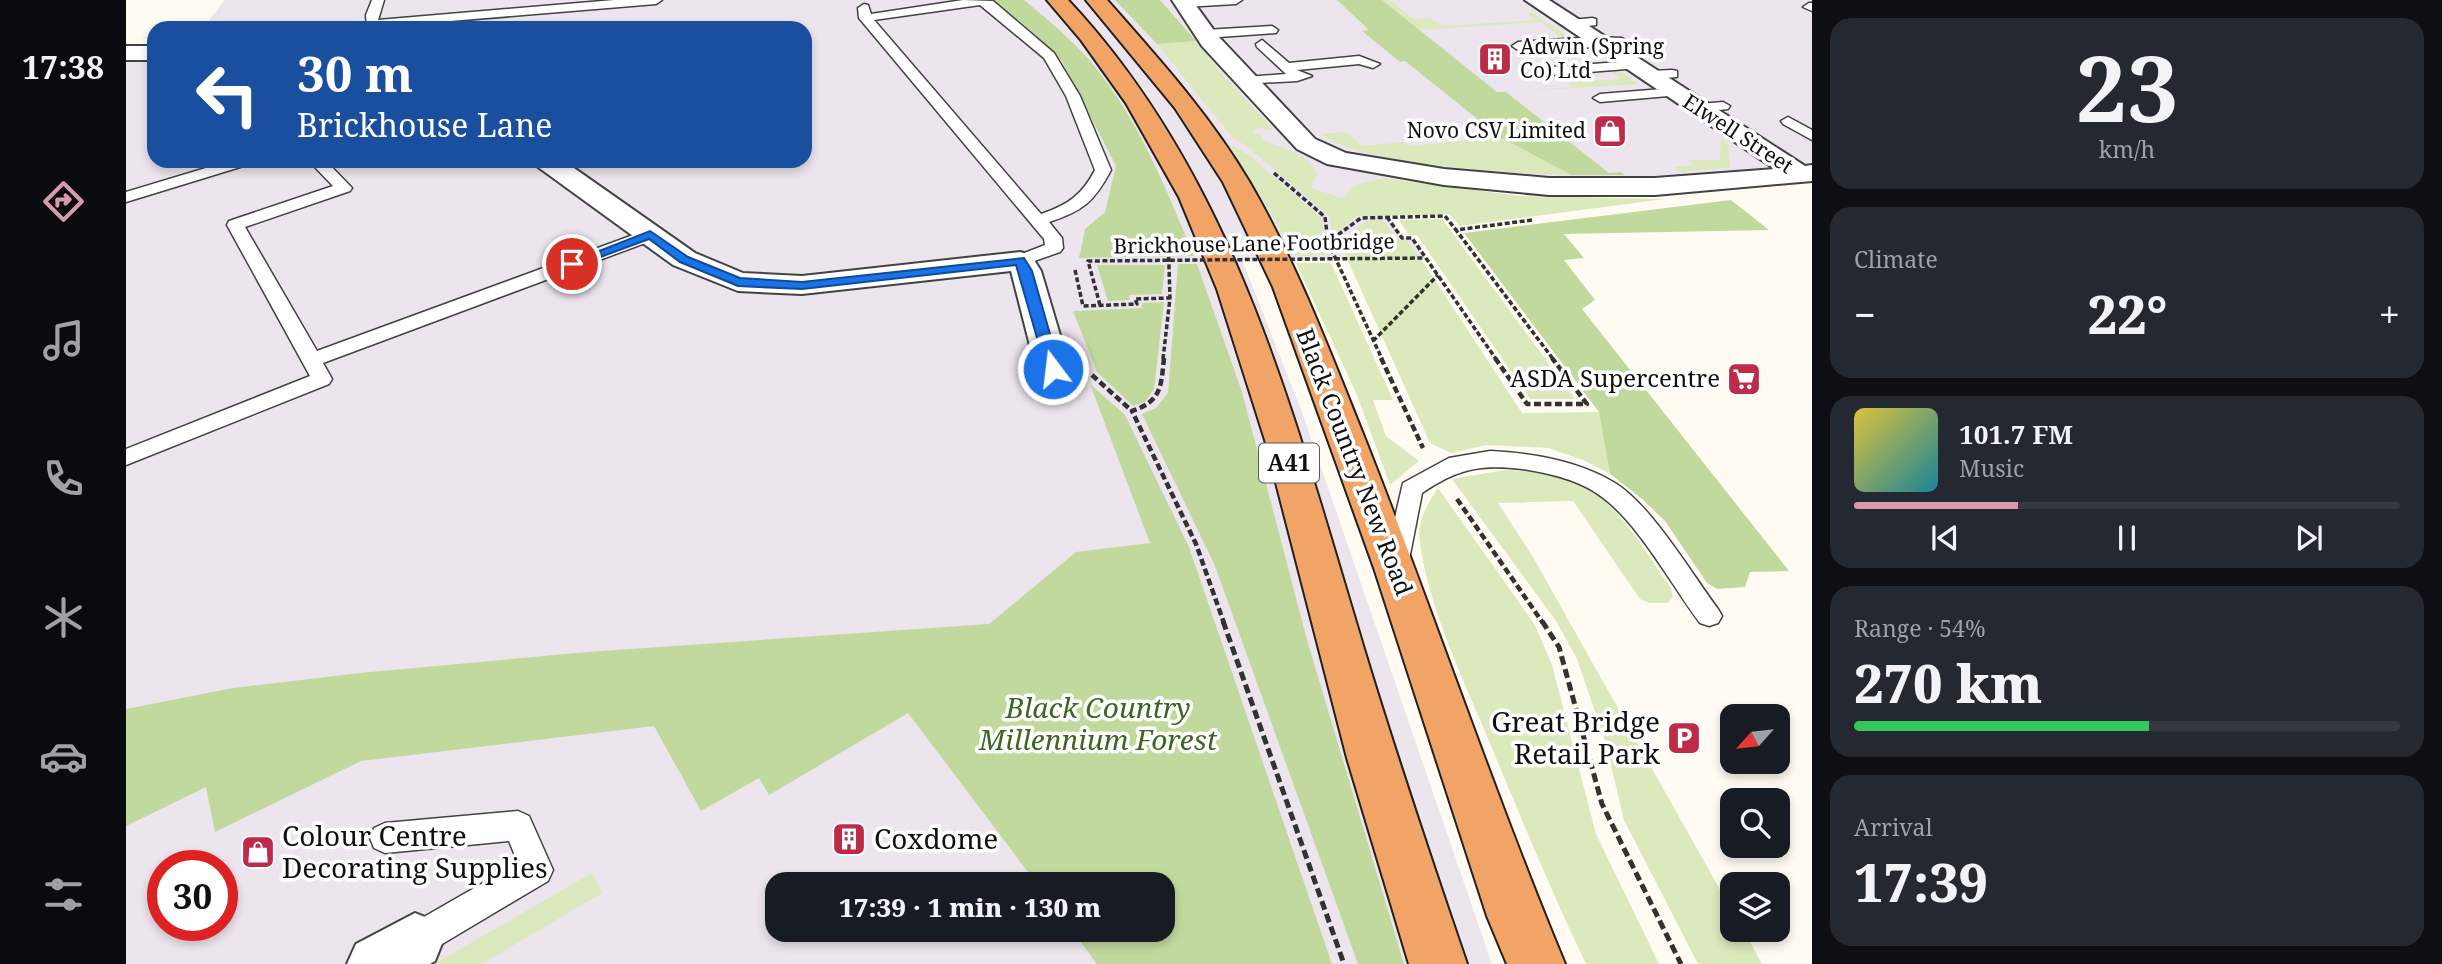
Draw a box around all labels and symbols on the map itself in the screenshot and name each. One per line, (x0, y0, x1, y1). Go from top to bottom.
place label: Adwin (Spring Co) Ltd (1520, 32, 1665, 84)
building icon: Adwin (Spring Co) Ltd (1476, 40, 1514, 78)
street label: Elwell Street (1678, 87, 1799, 179)
shop icon: Novo CSV Limited (1591, 112, 1629, 150)
place label: Novo CSV Limited (1407, 116, 1586, 144)
street label: Brickhouse Lane Footbridge (1113, 227, 1395, 259)
pin (542, 234, 602, 294)
street label: Black Country New Road (1289, 323, 1422, 600)
position arrow (1016, 332, 1090, 406)
supermarket icon: ASDA Supercentre (1725, 360, 1763, 398)
place label: ASDA Supercentre (1510, 361, 1720, 394)
road number: A41 (1259, 444, 1319, 482)
park label: Black Country Millennium Forest (978, 688, 1218, 758)
place label: Great Bridge Retail Park (1491, 702, 1661, 772)
north arrow (1720, 704, 1790, 774)
parking icon: Great Bridge Retail Park (1665, 719, 1703, 757)
place label: Colour Centre Decorating Supplies (282, 816, 548, 886)
place label: Coxdome (874, 819, 998, 857)
building icon: Coxdome (830, 820, 868, 858)
shop icon: Colour Centre Decorating Supplies (239, 833, 277, 871)
speed limit sign: 30 (147, 850, 238, 941)

